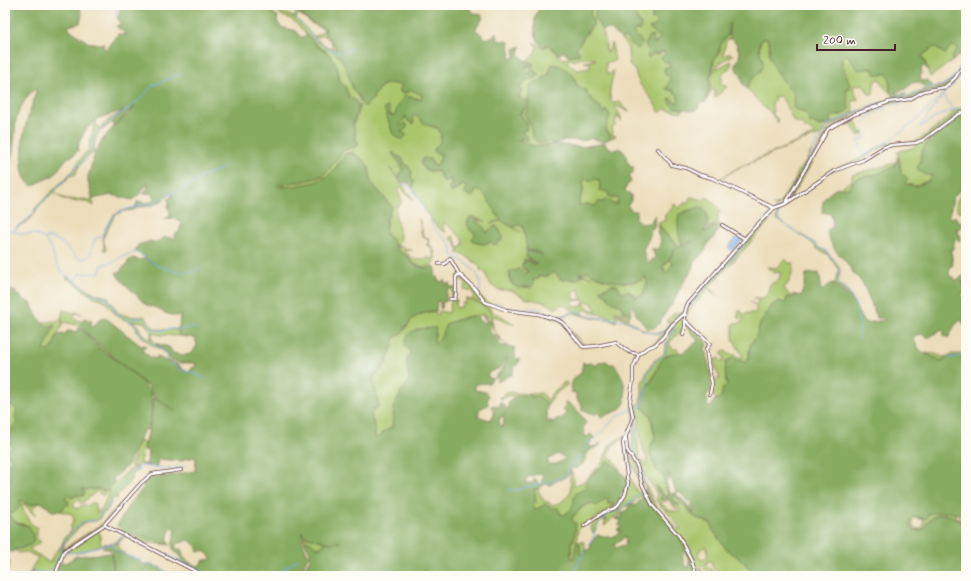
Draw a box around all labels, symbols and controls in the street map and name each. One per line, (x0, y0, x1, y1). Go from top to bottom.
scale bar (817, 26, 895, 52)
text: 200 m (823, 33, 856, 49)

